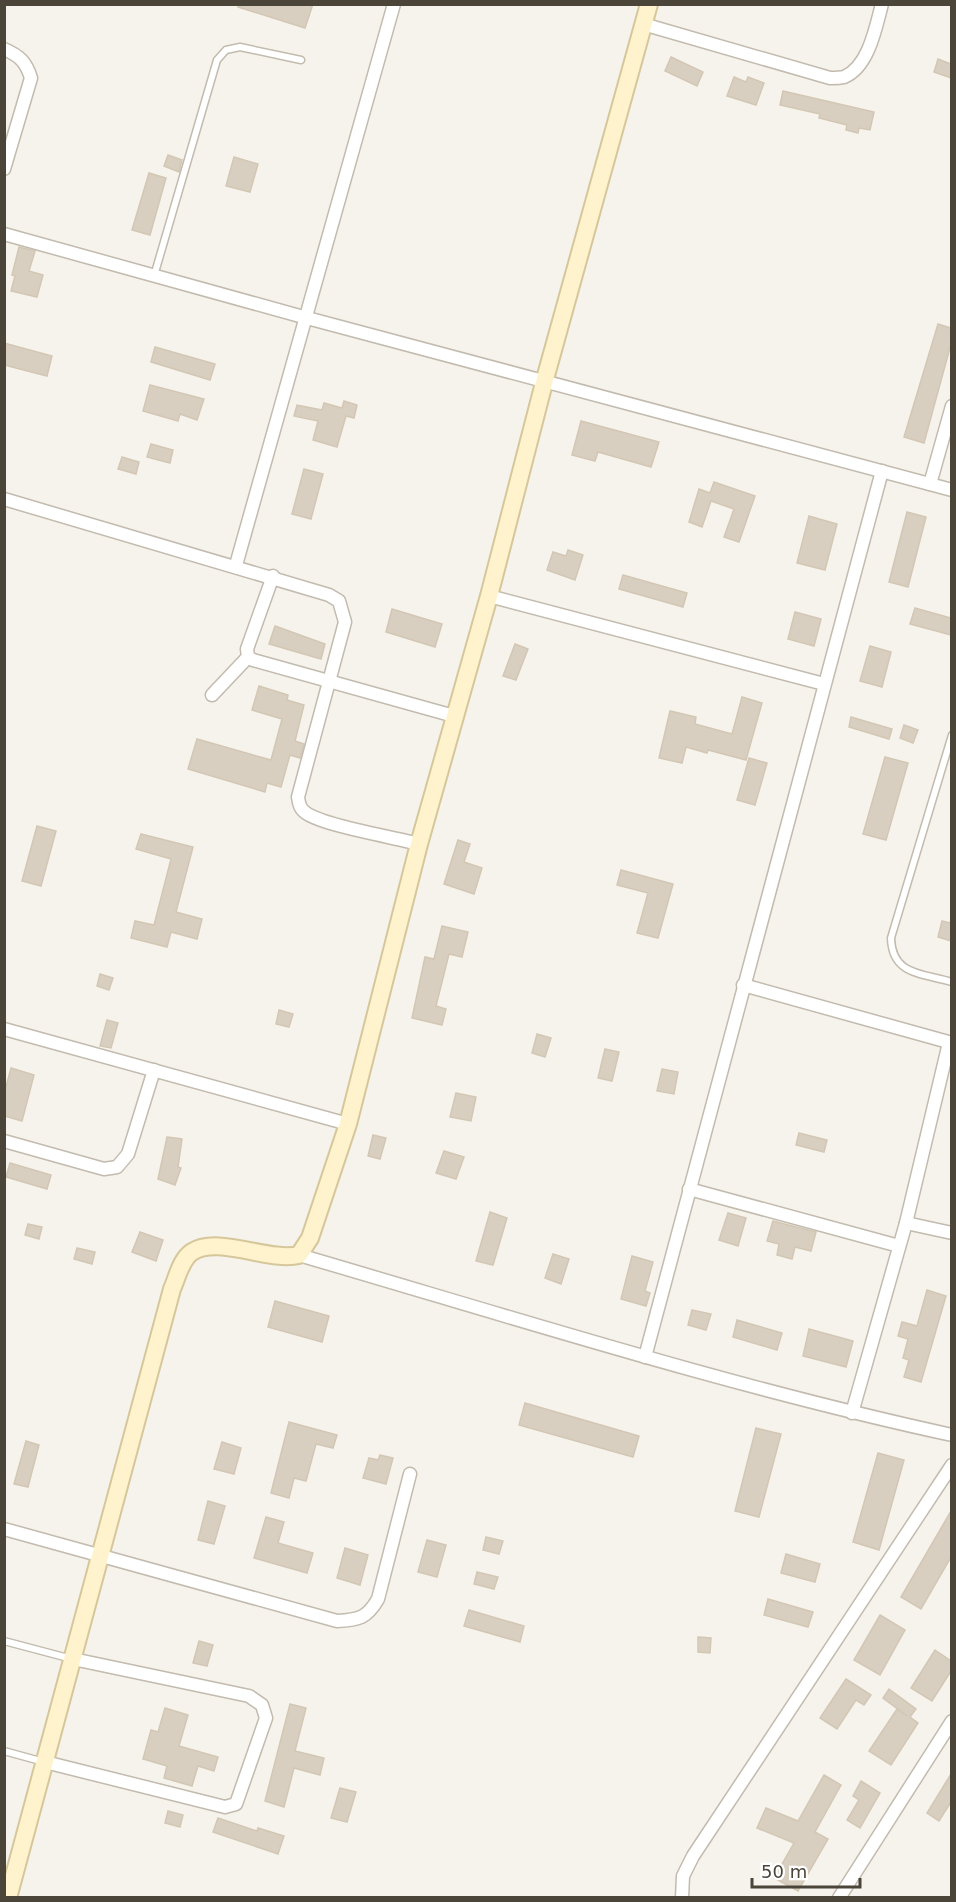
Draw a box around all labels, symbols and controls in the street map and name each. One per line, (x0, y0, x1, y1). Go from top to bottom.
scale bar (752, 1851, 860, 1889)
text: 50 m (761, 1861, 807, 1882)

